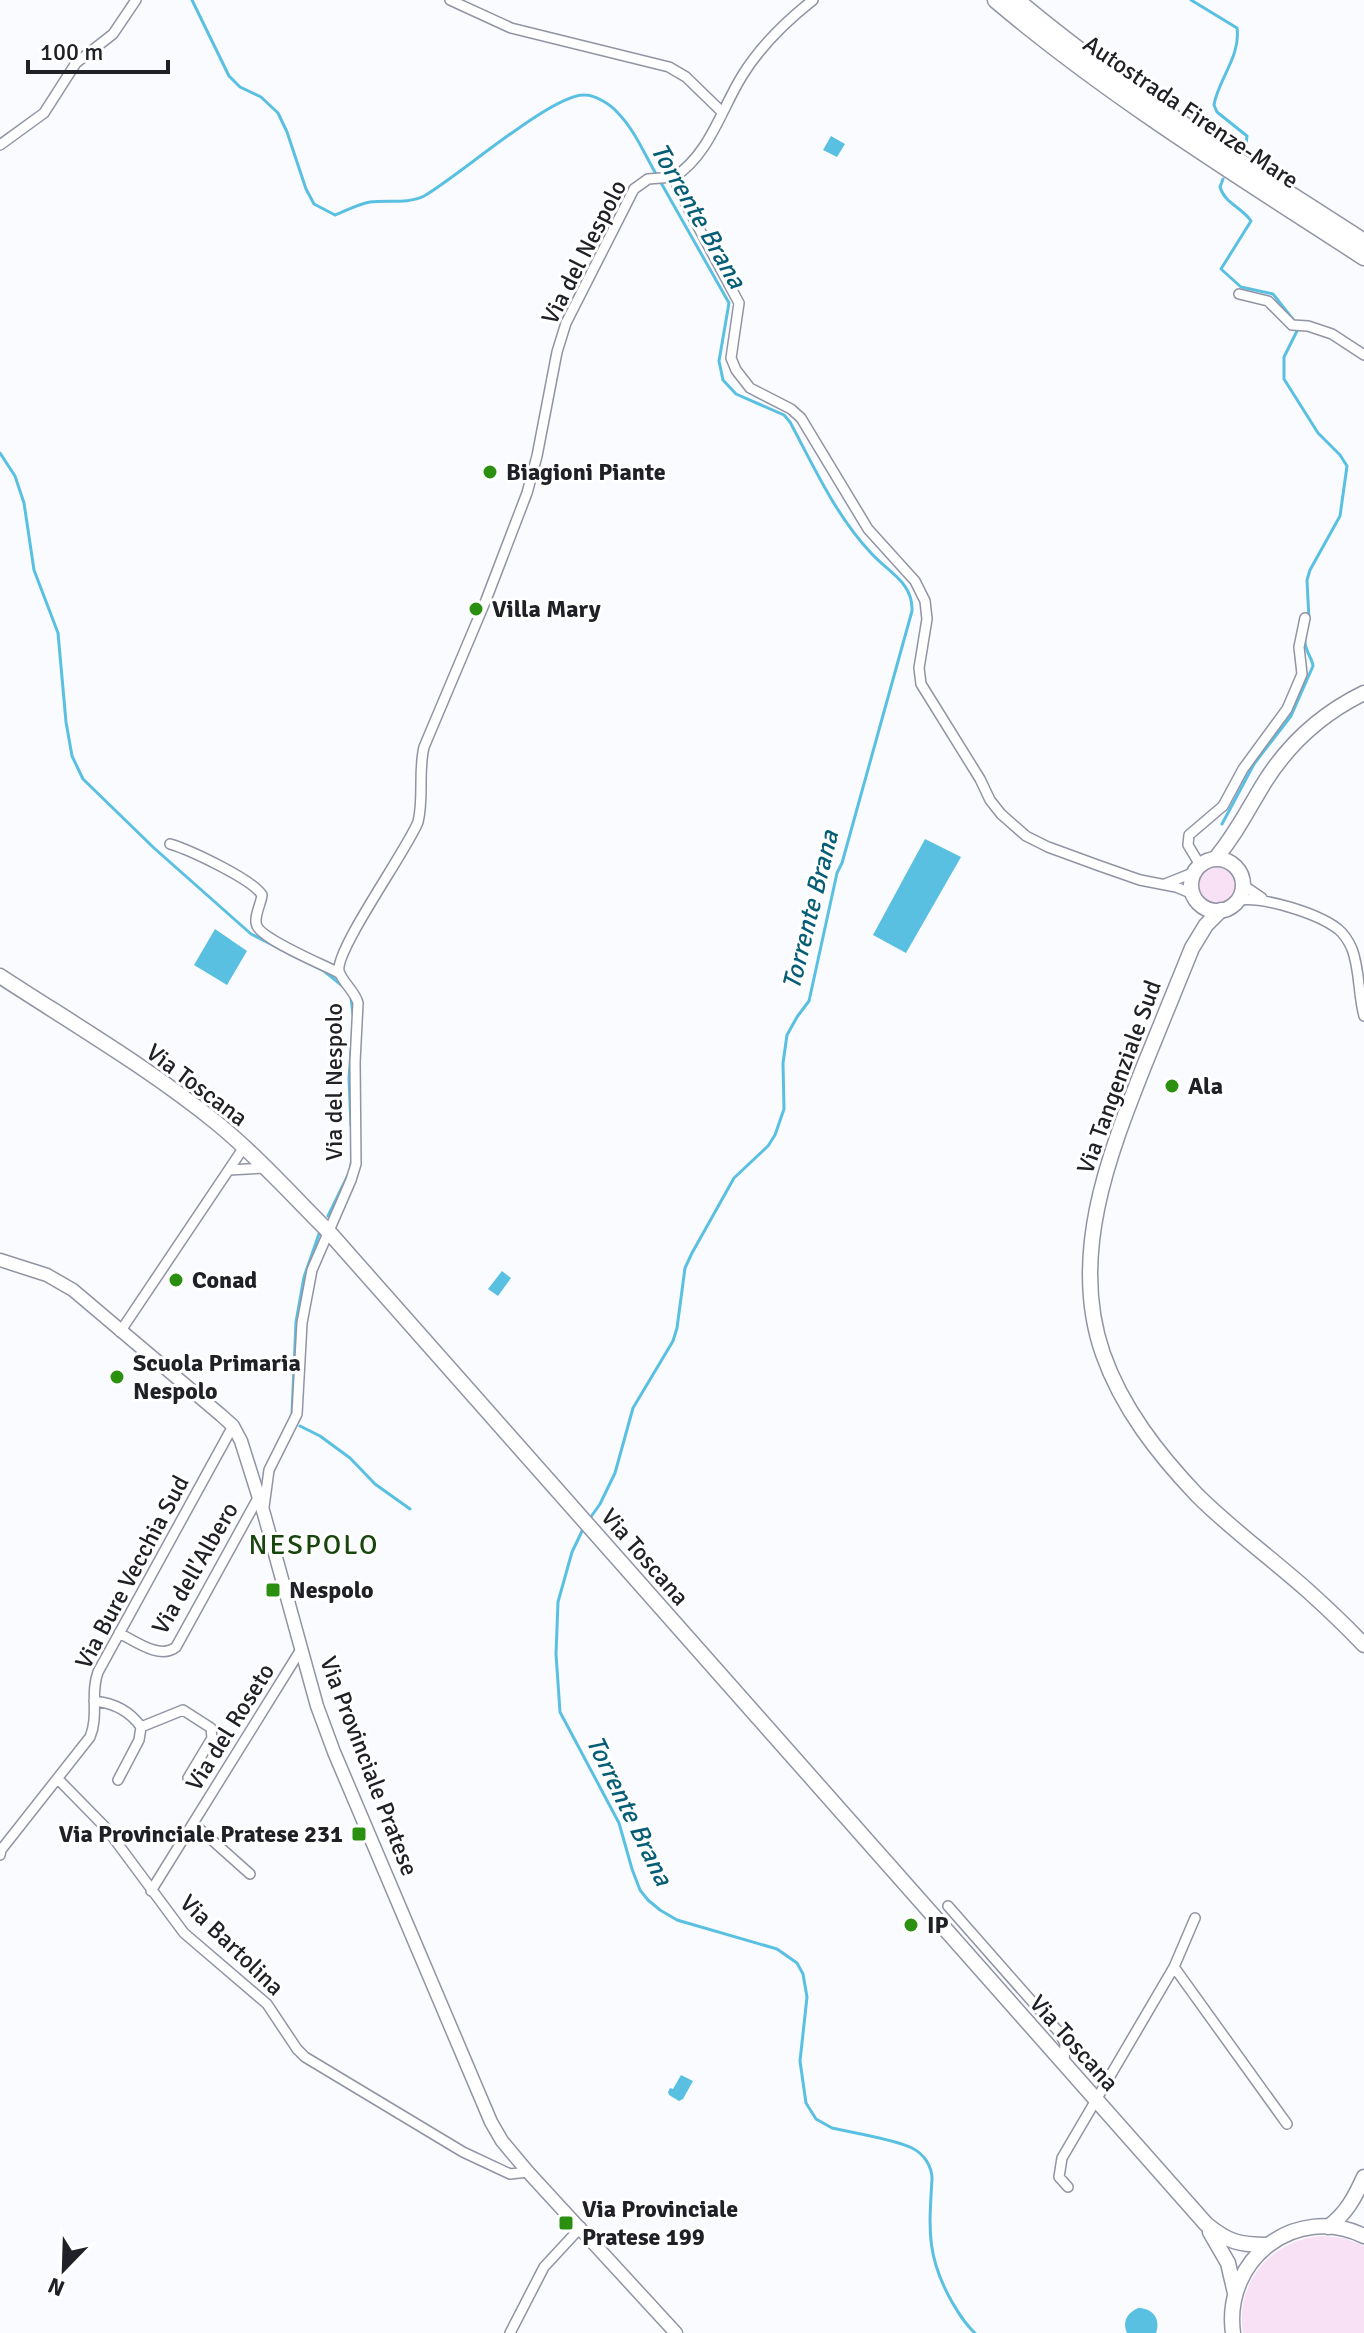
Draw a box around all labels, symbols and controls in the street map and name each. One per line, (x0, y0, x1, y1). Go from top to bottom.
scale bar (28, 24, 168, 74)
street label: Autostrada Firenze-Mare (1078, 29, 1304, 195)
text: 100 m (40, 37, 103, 67)
water label: Torrente Brana (643, 137, 753, 295)
street label: Via del Nespolo (535, 175, 633, 329)
place label: Biagioni Piante (506, 457, 666, 487)
marker: Biagioni Piante (481, 463, 499, 481)
place label: Villa Mary (492, 594, 601, 624)
marker: Villa Mary (467, 600, 485, 618)
water label: Torrente Brana (776, 826, 846, 993)
street label: Via Tangenziale Sud (1070, 976, 1168, 1178)
street label: Via del Nespolo (319, 1003, 349, 1161)
street label: Via Toscana (140, 1037, 254, 1133)
place label: Ala (1188, 1071, 1223, 1101)
marker: Ala (1163, 1077, 1181, 1095)
place label: Conad (192, 1265, 257, 1295)
marker: Conad (167, 1271, 185, 1289)
place label: Scuola Primaria Nespolo (133, 1348, 301, 1406)
marker: Scuola Primaria Nespolo (108, 1368, 126, 1386)
street label: Via Bure Vecchia Sud (68, 1470, 196, 1674)
street label: Via dell'Albero (145, 1497, 245, 1639)
street label: Via Toscana (595, 1502, 695, 1612)
district label: NESPOLO (248, 1528, 380, 1562)
place label: Nespolo (289, 1575, 373, 1605)
marker: Nespolo (264, 1581, 282, 1599)
street label: Via Provinciale Pratese (313, 1652, 425, 1880)
street label: Via del Roseto (179, 1658, 281, 1796)
water label: Torrente Brana (579, 1731, 679, 1892)
place label: Via Provinciale Pratese 231 (59, 1819, 343, 1849)
marker: Via Provinciale Pratese 231 (350, 1825, 368, 1843)
street label: Via Bartolina (174, 1888, 290, 2002)
place label: IP (927, 1910, 949, 1940)
marker: IP (902, 1916, 920, 1934)
street label: Via Toscana (1023, 1989, 1125, 2097)
place label: Via Provinciale Pratese 199 (582, 2194, 738, 2252)
marker: Via Provinciale Pratese 199 (557, 2214, 575, 2232)
north arrow (24, 2229, 104, 2309)
text: N (44, 2272, 69, 2302)

